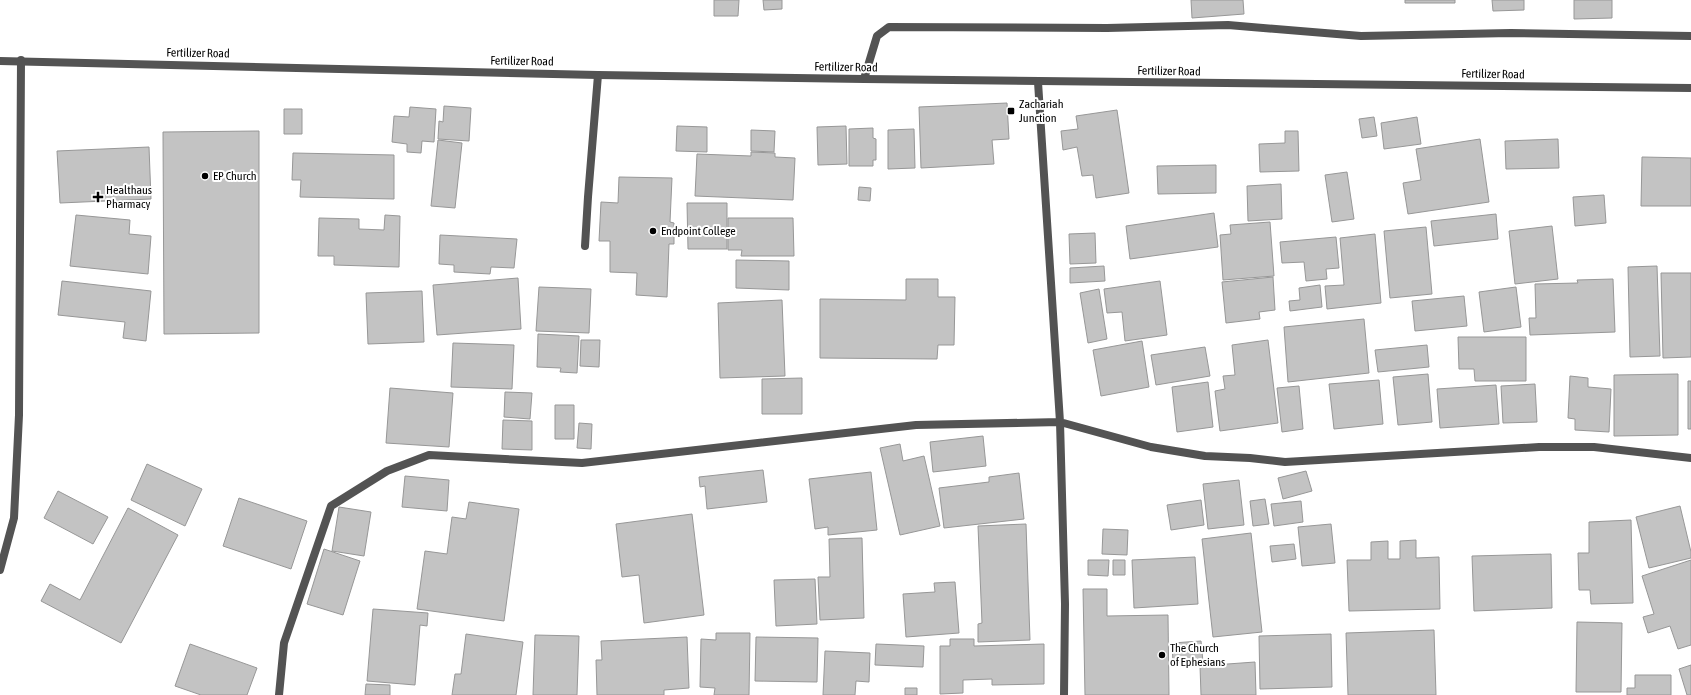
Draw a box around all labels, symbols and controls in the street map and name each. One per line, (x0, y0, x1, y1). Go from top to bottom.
street label: Fertilizer Road (166, 45, 230, 61)
street label: Fertilizer Road (490, 53, 554, 69)
street label: Fertilizer Road (814, 59, 878, 75)
street label: Fertilizer Road (1137, 63, 1201, 79)
street label: Fertilizer Road (1461, 66, 1525, 82)
place label: Zachariah Junction (1019, 97, 1064, 125)
marker: Zachariah Junction (1006, 106, 1016, 116)
place label: EP Church (213, 169, 256, 183)
marker: EP Church (200, 171, 210, 181)
place label: Healthaus Pharmacy (106, 183, 152, 211)
marker: Healthaus Pharmacy (93, 192, 103, 202)
place label: Endpoint College (661, 224, 736, 238)
marker: Endpoint College (648, 226, 658, 236)
place label: The Church of Ephesians (1170, 641, 1225, 669)
marker: The Church of Ephesians (1157, 650, 1167, 660)

